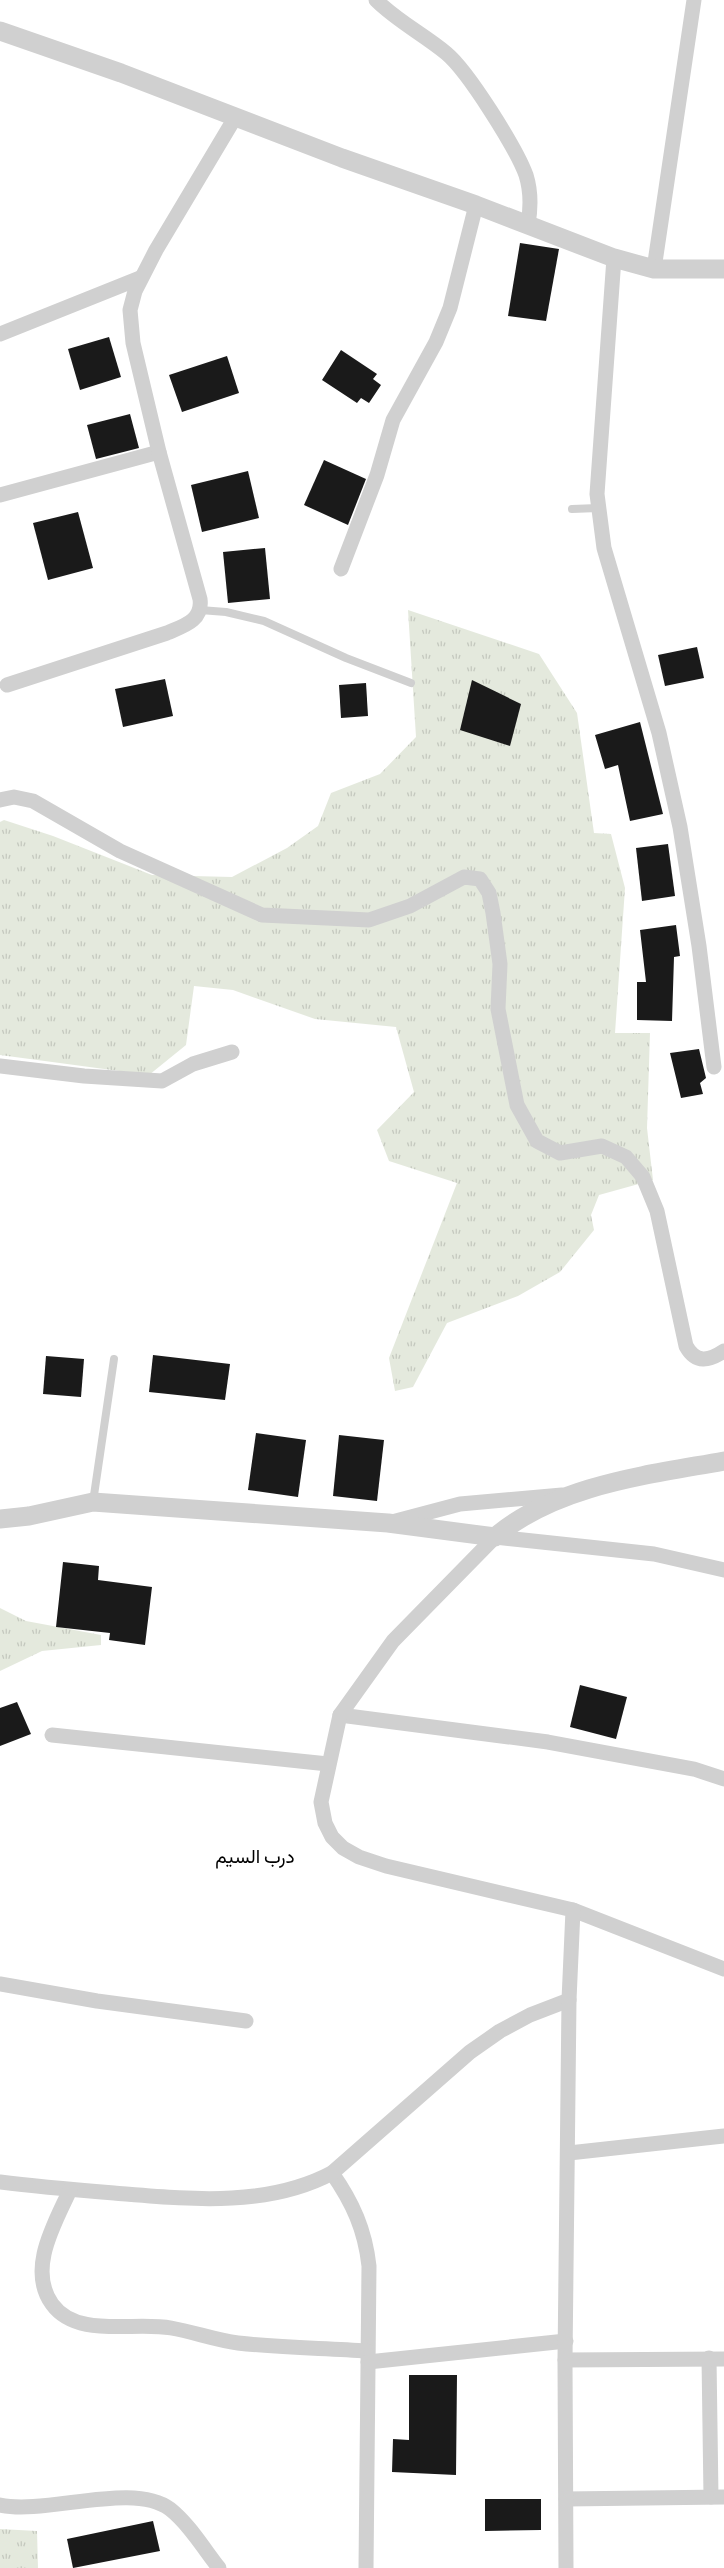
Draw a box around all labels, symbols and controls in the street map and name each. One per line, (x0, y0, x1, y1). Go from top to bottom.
district label: درب السيم (215, 1843, 295, 1869)

